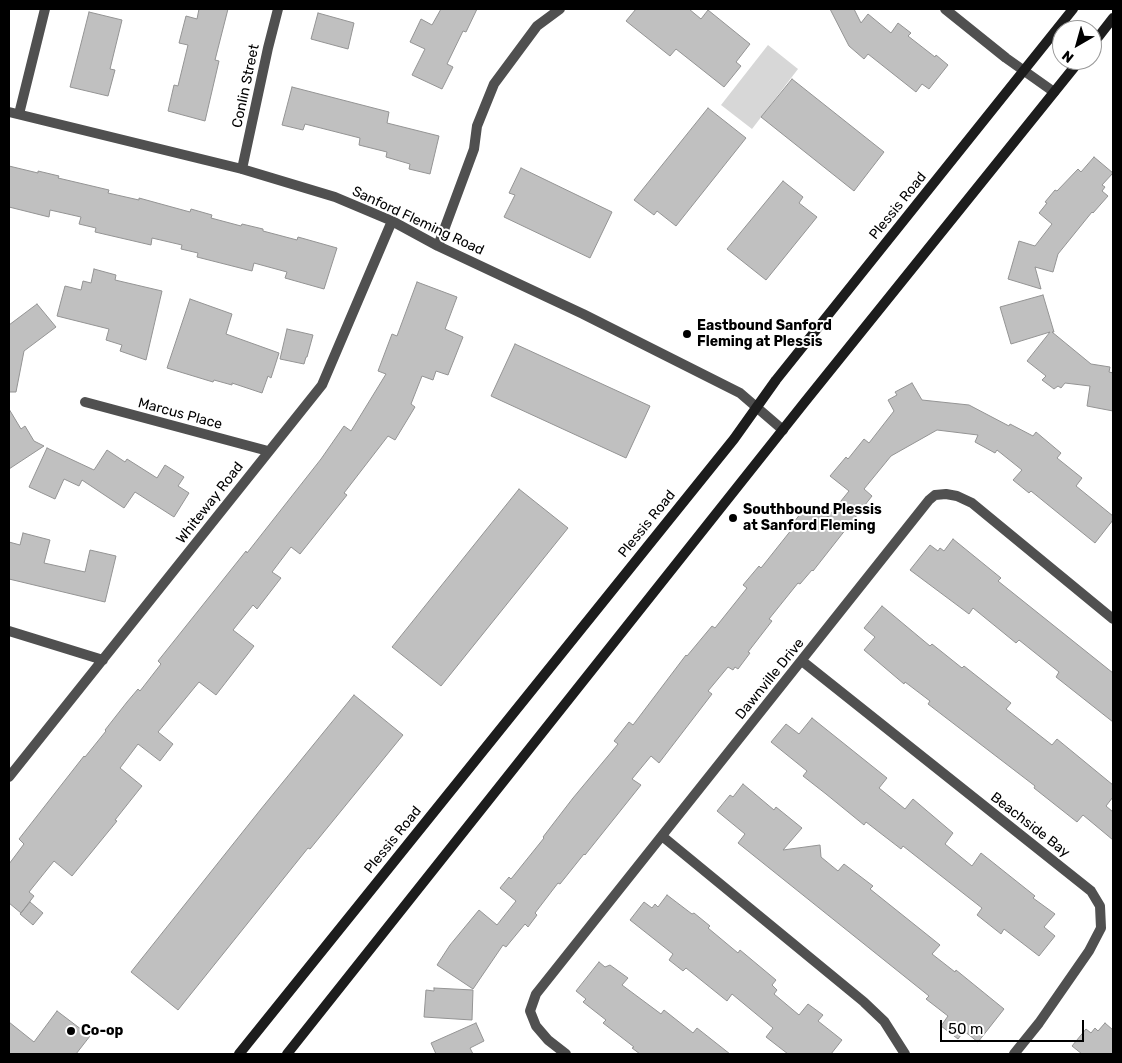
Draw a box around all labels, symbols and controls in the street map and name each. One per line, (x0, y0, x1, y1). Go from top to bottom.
north arrow (1052, 20, 1102, 70)
street label: Conlin Street (229, 43, 263, 129)
text: N (1059, 47, 1077, 66)
street label: Plessis Road (866, 169, 930, 243)
street label: Sanford Fleming Road (349, 183, 487, 259)
place label: Eastbound Sanford Fleming at Plessis (697, 318, 832, 351)
marker: Eastbound Sanford Fleming at Plessis (681, 328, 693, 340)
street label: Marcus Place (136, 395, 224, 433)
street label: Whiteway Road (173, 459, 247, 547)
street label: Plessis Road (615, 487, 679, 561)
place label: Southbound Plessis at Sanford Fleming (743, 502, 882, 534)
marker: Southbound Plessis at Sanford Fleming (727, 512, 739, 524)
street label: Dawnville Drive (732, 635, 808, 723)
street label: Beachside Bay (987, 789, 1073, 861)
street label: Plessis Road (361, 803, 425, 877)
scale bar (942, 1010, 1086, 1042)
text: 50 m (948, 1020, 983, 1038)
place label: Co-op (81, 1023, 123, 1039)
marker: Co-op (65, 1025, 77, 1037)

